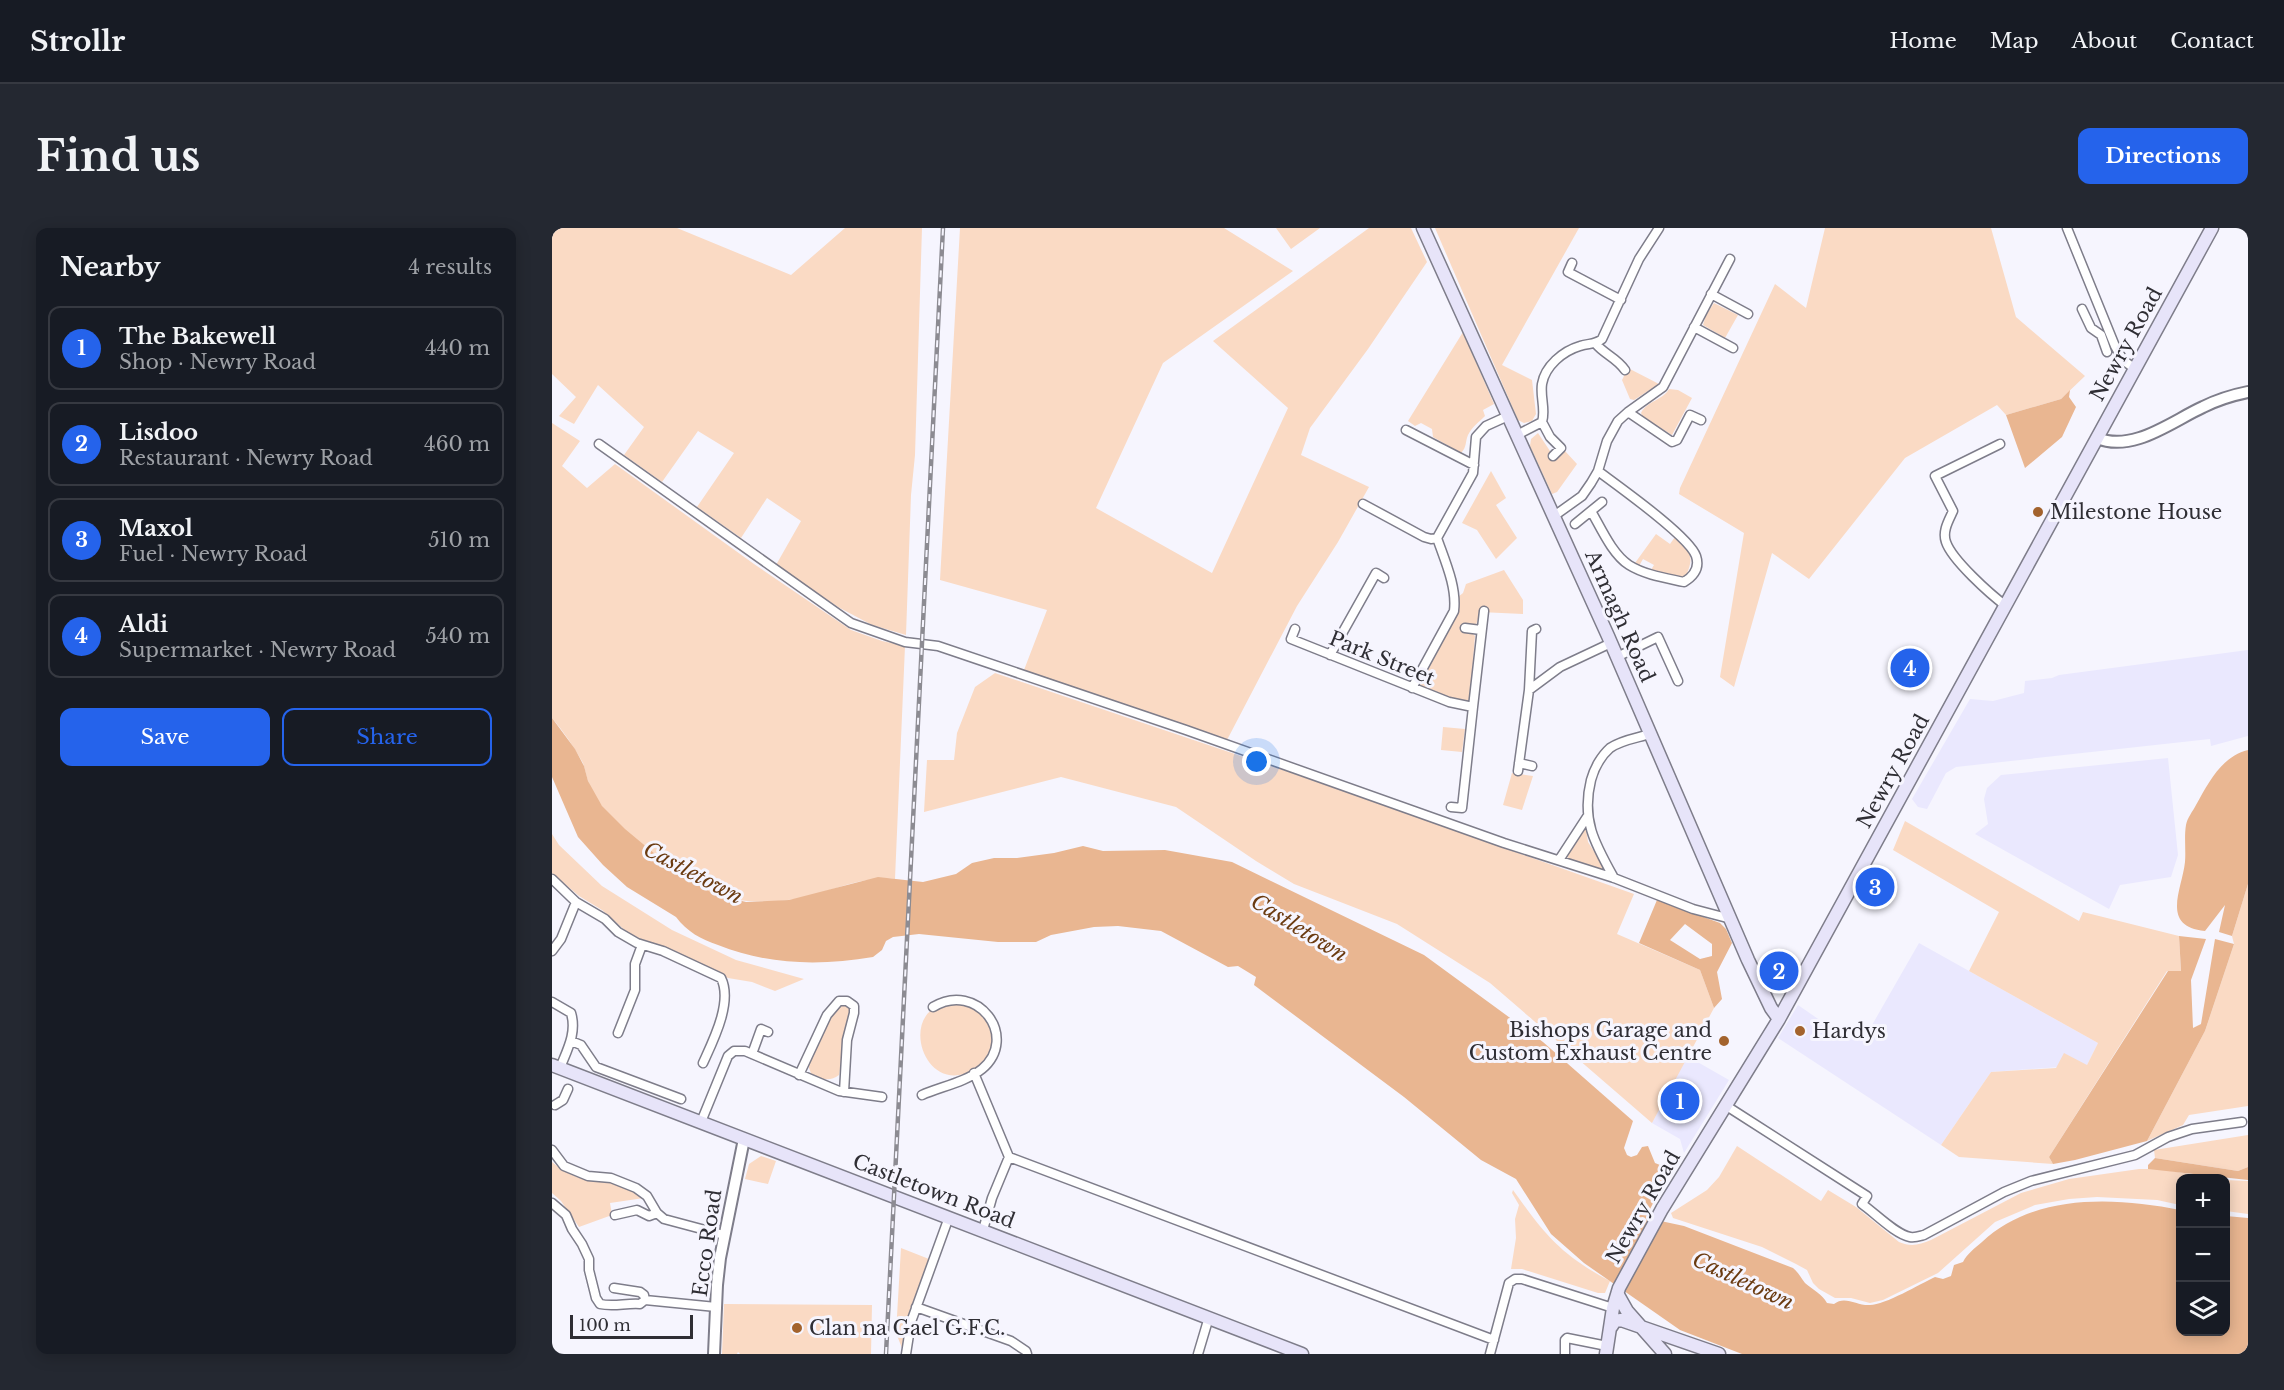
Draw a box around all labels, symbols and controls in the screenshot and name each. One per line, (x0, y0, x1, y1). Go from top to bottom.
text: Strollr (30, 24, 125, 59)
text: Home (1890, 28, 1957, 54)
text: Map (1990, 28, 2038, 54)
text: About (2071, 28, 2137, 54)
text: Contact (2170, 28, 2254, 54)
button: Directions (2078, 128, 2248, 184)
text: Find us (36, 130, 200, 182)
text: Nearby (60, 251, 161, 283)
text: 4 results (408, 255, 492, 279)
street label: Newry Road (2085, 283, 2167, 405)
text: The Bakewell (119, 323, 276, 350)
text: 1 (77, 336, 86, 360)
text: 440 m (425, 336, 490, 360)
text: Shop · Newry Road (119, 350, 316, 374)
text: Lisdoo (119, 419, 198, 446)
text: 2 (75, 432, 88, 456)
text: 460 m (424, 432, 490, 456)
text: Restaurant · Newry Road (119, 446, 373, 470)
place label: Milestone House (2050, 500, 2222, 524)
marker: Milestone House (2031, 505, 2045, 519)
text: Maxol (119, 515, 193, 542)
text: 3 (75, 528, 88, 552)
text: 510 m (428, 528, 490, 552)
text: Fuel · Newry Road (119, 542, 307, 566)
street label: Armagh Road (1580, 545, 1660, 686)
text: Aldi (119, 611, 168, 638)
text: 4 (75, 624, 88, 648)
text: 540 m (425, 624, 490, 648)
street label: Park Street (1326, 626, 1439, 690)
text: Supermarket · Newry Road (119, 638, 396, 662)
pin: 4 (1890, 646, 1930, 690)
button: Save (60, 708, 270, 766)
button: Share (282, 708, 492, 766)
street label: Newry Road (1852, 710, 1934, 832)
your location (1242, 747, 1271, 776)
water label: Castletown (639, 836, 747, 910)
pin: 3 (1856, 864, 1894, 910)
water label: Castletown (1246, 888, 1352, 968)
pin: 2 (1760, 948, 1798, 994)
place label: Bishops Garage and Custom Exhaust Centre (1469, 1018, 1712, 1065)
place label: Hardys (1812, 1019, 1886, 1043)
marker: Hardys (1793, 1024, 1807, 1038)
marker: Bishops Garage and Custom Exhaust Centre (1717, 1034, 1731, 1048)
pin: 1 (1660, 1078, 1700, 1124)
street label: Newry Road (1601, 1146, 1685, 1268)
street label: Castletown Road (850, 1149, 1018, 1233)
map controls (2176, 1174, 2230, 1336)
button: + (2176, 1174, 2230, 1228)
street label: Ecco Road (688, 1188, 726, 1298)
button: − (2176, 1228, 2230, 1282)
water label: Castletown (1688, 1246, 1798, 1316)
button: layers (2176, 1282, 2230, 1336)
scale bar (570, 1312, 693, 1340)
text: 100 m (579, 1315, 631, 1335)
place label: Clan na Gael G.F.C. (809, 1316, 1005, 1340)
marker: Clan na Gael G.F.C. (790, 1321, 804, 1335)

